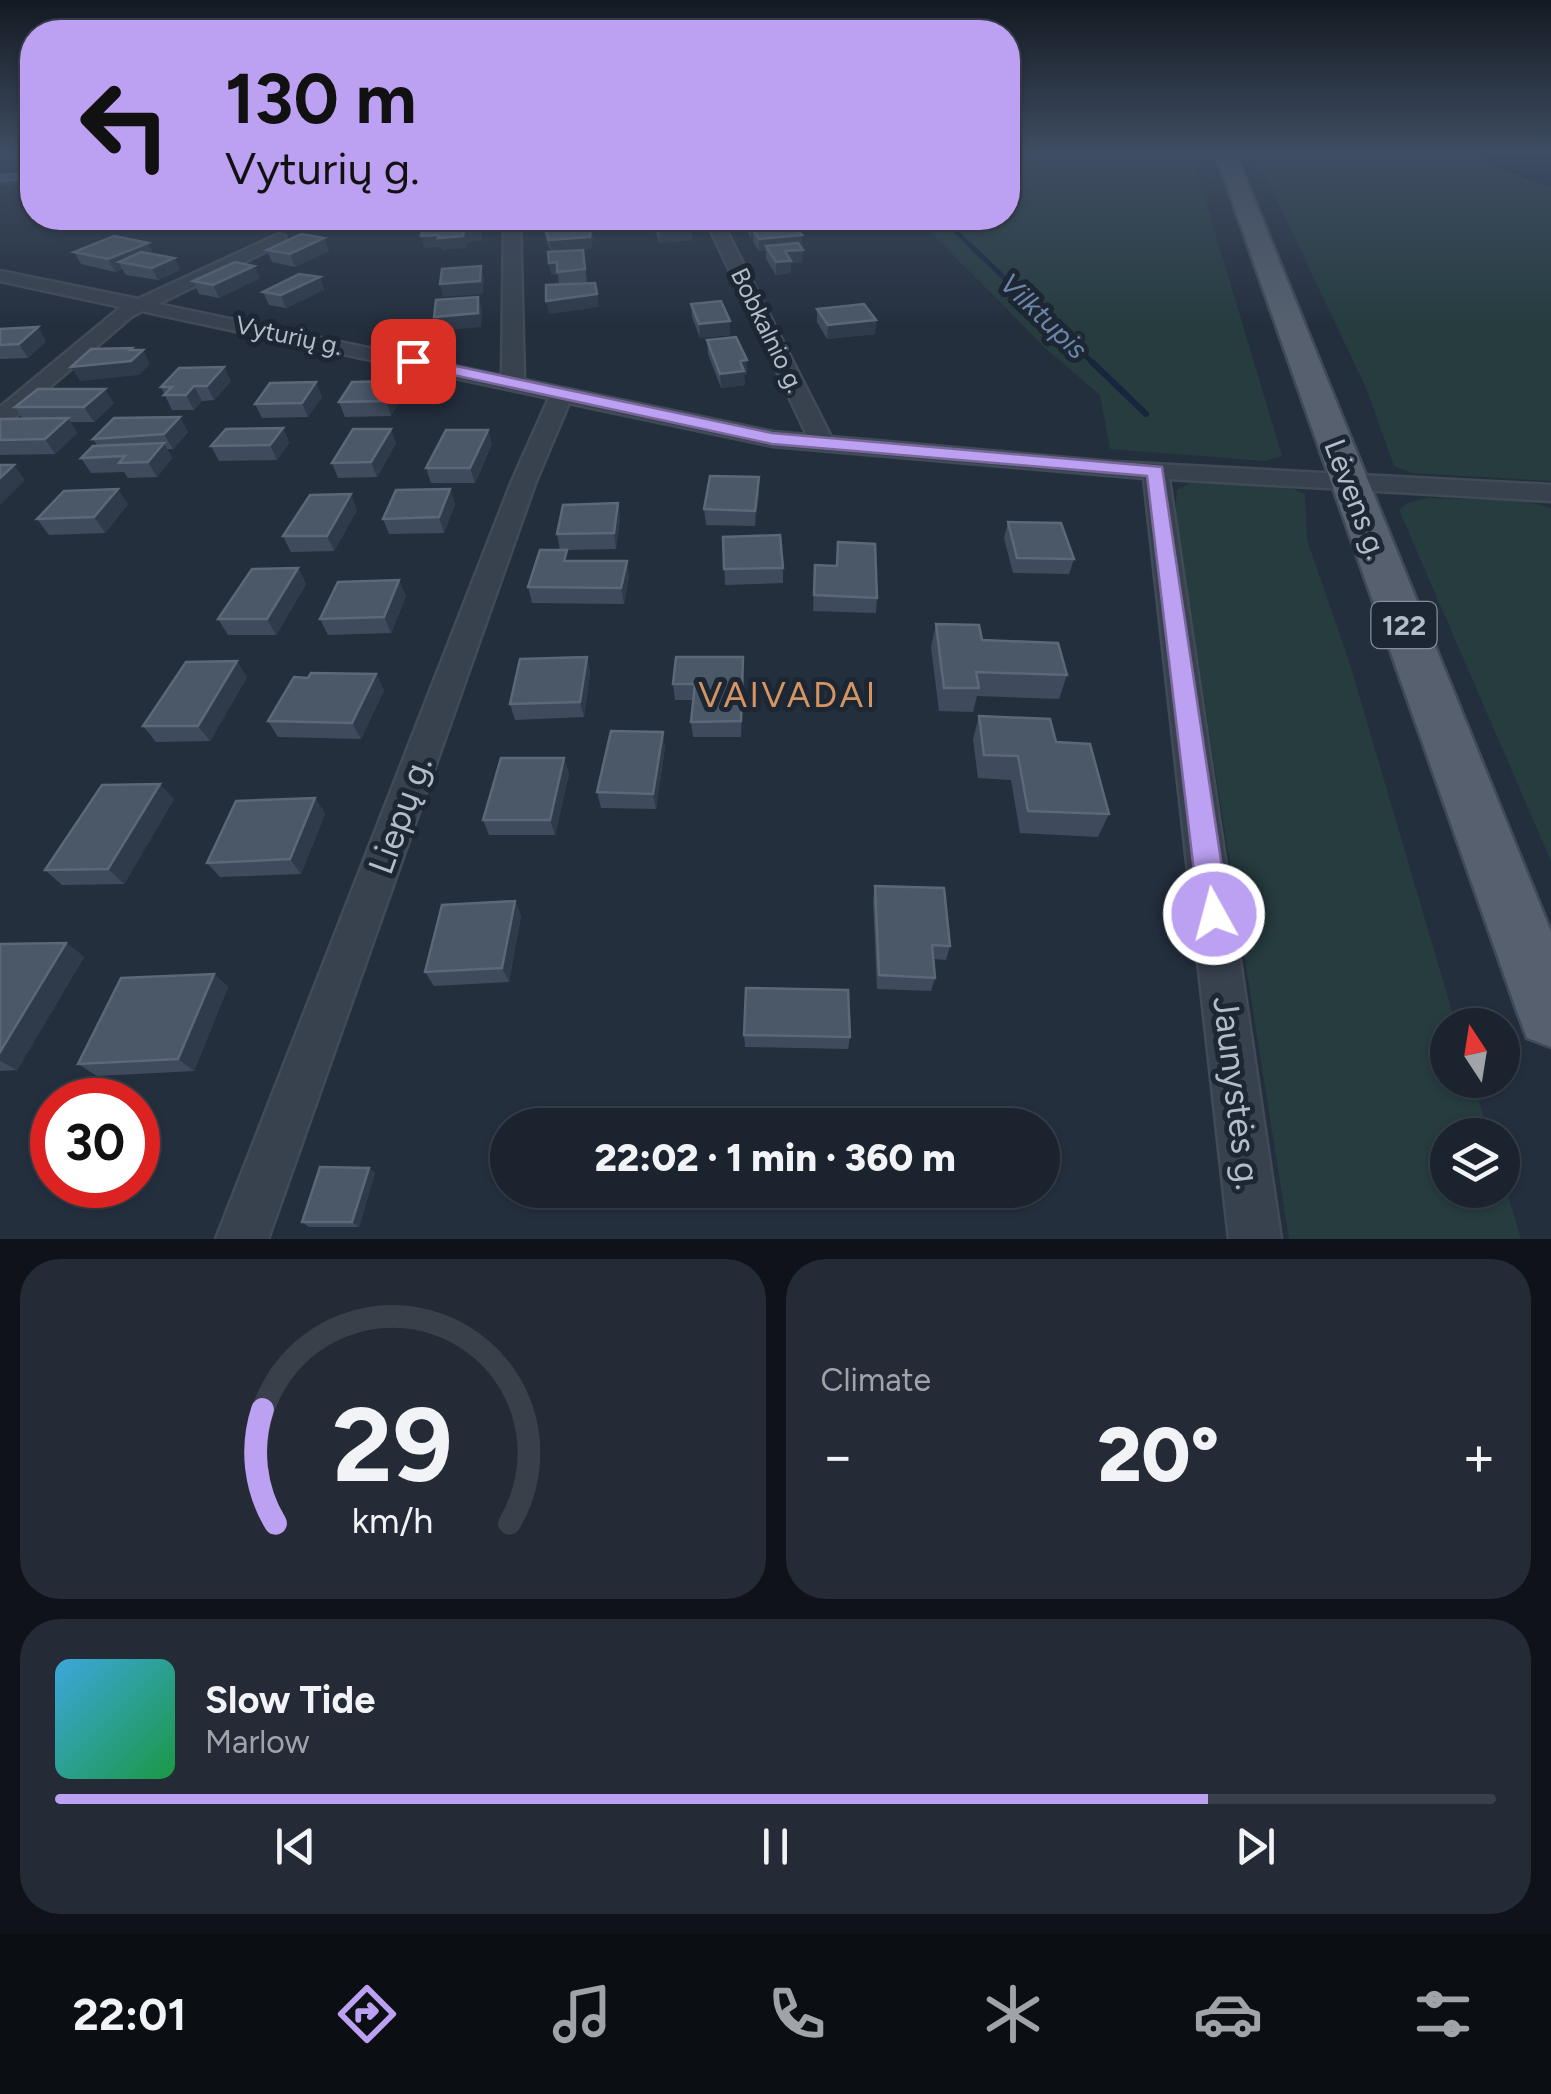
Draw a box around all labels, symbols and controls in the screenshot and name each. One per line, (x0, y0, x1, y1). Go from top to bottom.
text: 130 m (225, 56, 417, 141)
icon: left (60, 60, 190, 190)
text: Vyturių g. (225, 141, 420, 195)
street label: Bobkalnio g. (725, 263, 811, 397)
water label: Vilktupis (993, 266, 1095, 366)
street label: Vyturių g. (233, 309, 345, 361)
pin (371, 319, 456, 404)
icon: arrive (386, 334, 441, 389)
street label: Lėvens g. (1316, 434, 1396, 564)
road number: 122 (1372, 602, 1436, 648)
district label: VAIVADAI (698, 674, 878, 716)
street label: Liepų g. (359, 750, 441, 880)
position arrow (1162, 862, 1266, 966)
street label: Jaunystės g. (1204, 994, 1270, 1192)
north arrow (1430, 1008, 1520, 1098)
map controls (1430, 1008, 1520, 1208)
speed limit sign: 30 (30, 1078, 160, 1208)
button: layers (1430, 1118, 1520, 1208)
text: 22:02 · 1 min · 360 m (594, 1135, 956, 1181)
text: Climate (821, 1361, 931, 1399)
text: 29 (332, 1382, 453, 1507)
text: 20° (1097, 1410, 1219, 1500)
text: − (821, 1423, 855, 1489)
text: + (1462, 1423, 1496, 1489)
text: km/h (352, 1499, 434, 1542)
text: Slow Tide (205, 1677, 375, 1723)
text: Marlow (205, 1723, 309, 1761)
icon: previous (268, 1819, 323, 1874)
icon: pause (748, 1819, 803, 1874)
icon: next (1228, 1819, 1283, 1874)
icon: directions (332, 1979, 402, 2049)
icon: music (547, 1979, 617, 2049)
icon: phone (762, 1979, 832, 2049)
icon: climate (978, 1979, 1048, 2049)
icon: car (1193, 1979, 1263, 2049)
icon: filters (1408, 1979, 1478, 2049)
text: 22:01 (73, 1987, 186, 2041)

